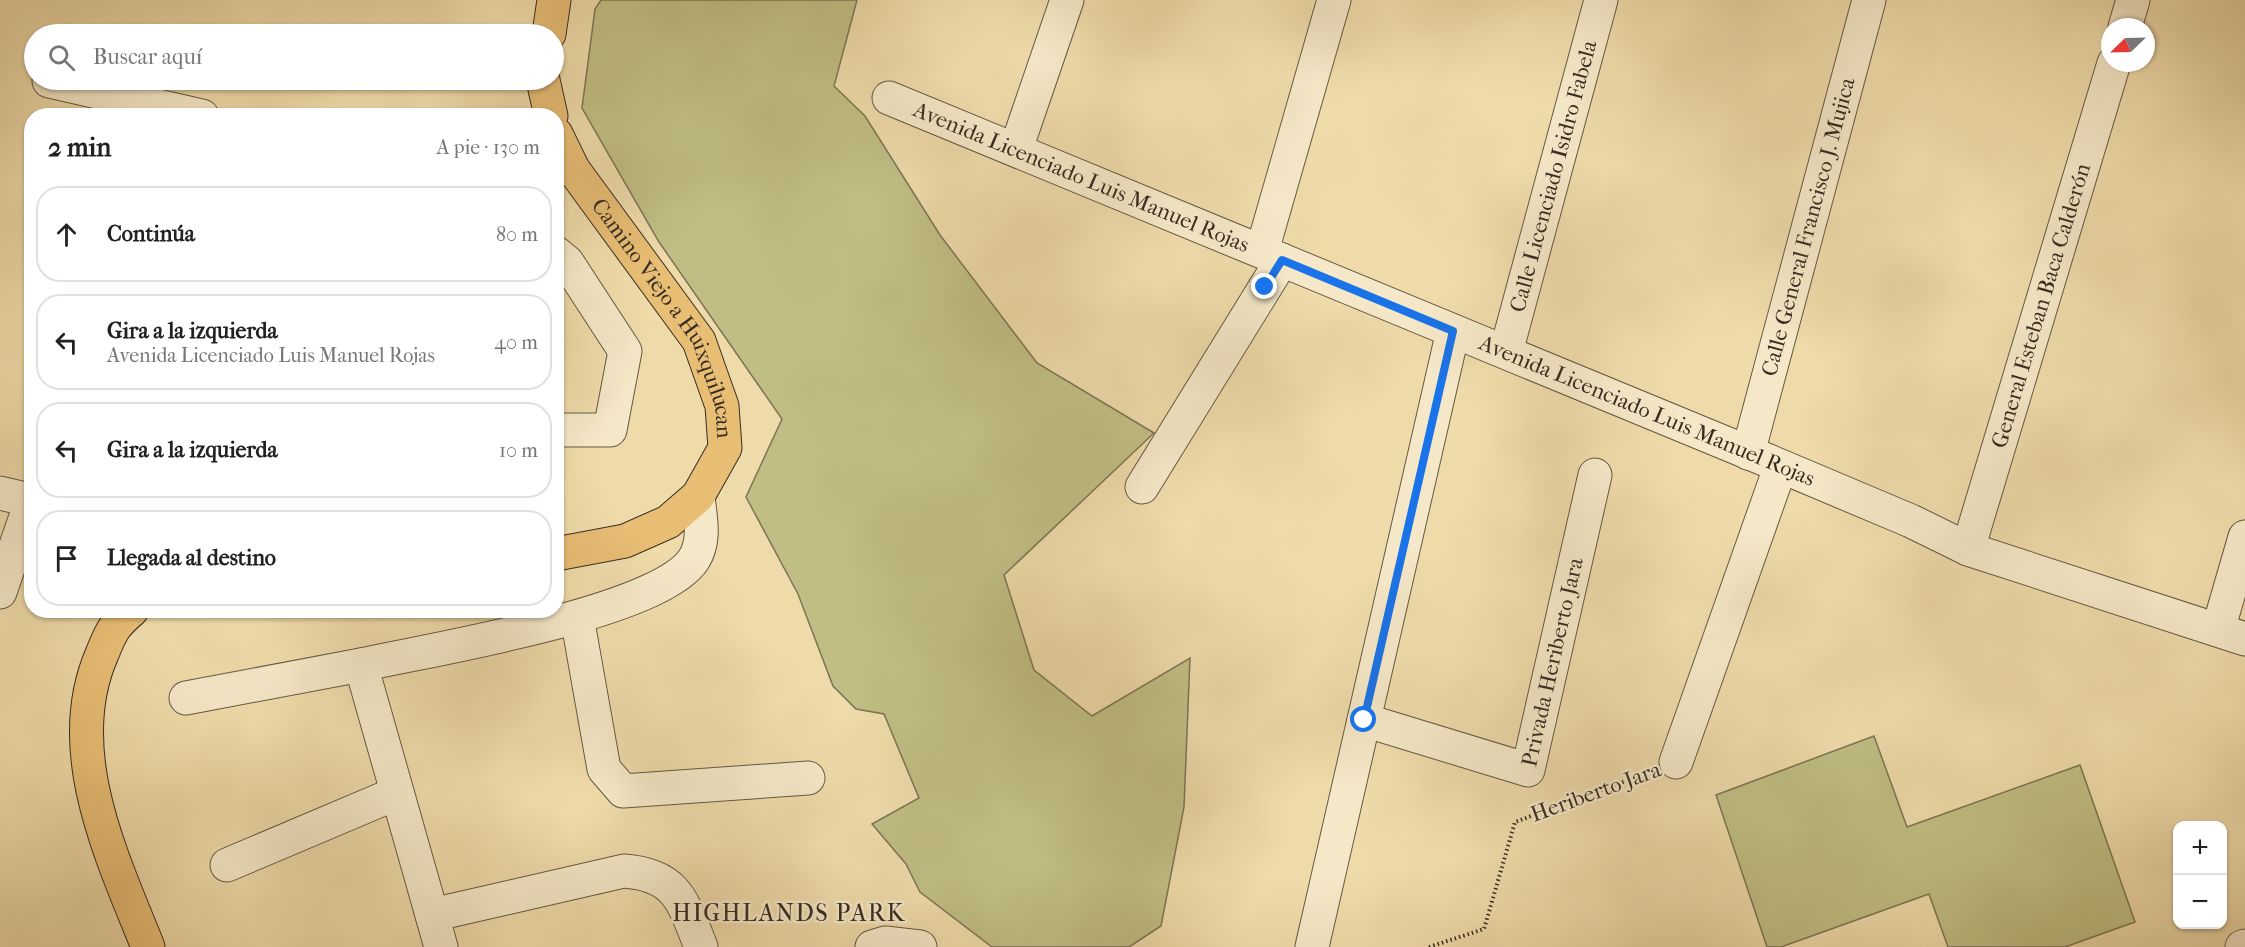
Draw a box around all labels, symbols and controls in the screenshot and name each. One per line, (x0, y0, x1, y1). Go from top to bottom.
north arrow (2101, 18, 2155, 72)
search box (24, 24, 564, 90)
street label: Calle Licenciado Isidro Fabela (1504, 37, 1603, 315)
icon: search (45, 41, 78, 74)
text: Buscar aquí (93, 44, 202, 70)
street label: Calle General Francisco J. Mujica (1756, 74, 1861, 379)
street label: Avenida Licenciado Luis Manuel Rojas (909, 96, 1253, 258)
text: 2 min (48, 132, 111, 163)
text: A pie · 130 m (436, 136, 540, 159)
street label: General Esteban Baca Calderón (1986, 160, 2096, 451)
street label: Camino Viejo a Huixquilucan (586, 193, 737, 439)
icon: ahead (50, 218, 83, 251)
text: Continúa (107, 221, 195, 247)
text: 80 m (496, 223, 538, 246)
route end (1251, 273, 1277, 299)
text: Gira a la izquierda (107, 318, 278, 344)
icon: left (50, 326, 83, 359)
street label: Avenida Licenciado Luis Manuel Rojas (1474, 330, 1819, 492)
text: 40 m (494, 331, 538, 354)
text: Avenida Licenciado Luis Manuel Rojas (107, 344, 435, 367)
icon: left (50, 434, 83, 467)
text: Gira a la izquierda (107, 437, 278, 463)
text: 10 m (499, 439, 538, 462)
icon: arrive (50, 542, 83, 575)
text: Llegada al destino (107, 545, 276, 571)
street label: Privada Heriberto Jara (1516, 554, 1589, 769)
route start (1350, 706, 1376, 732)
street label: Heriberto Jara (1527, 756, 1666, 828)
map controls (2173, 821, 2227, 929)
button: + (2173, 821, 2227, 875)
button: − (2173, 875, 2227, 929)
district label: HIGHLANDS PARK (672, 899, 906, 927)

